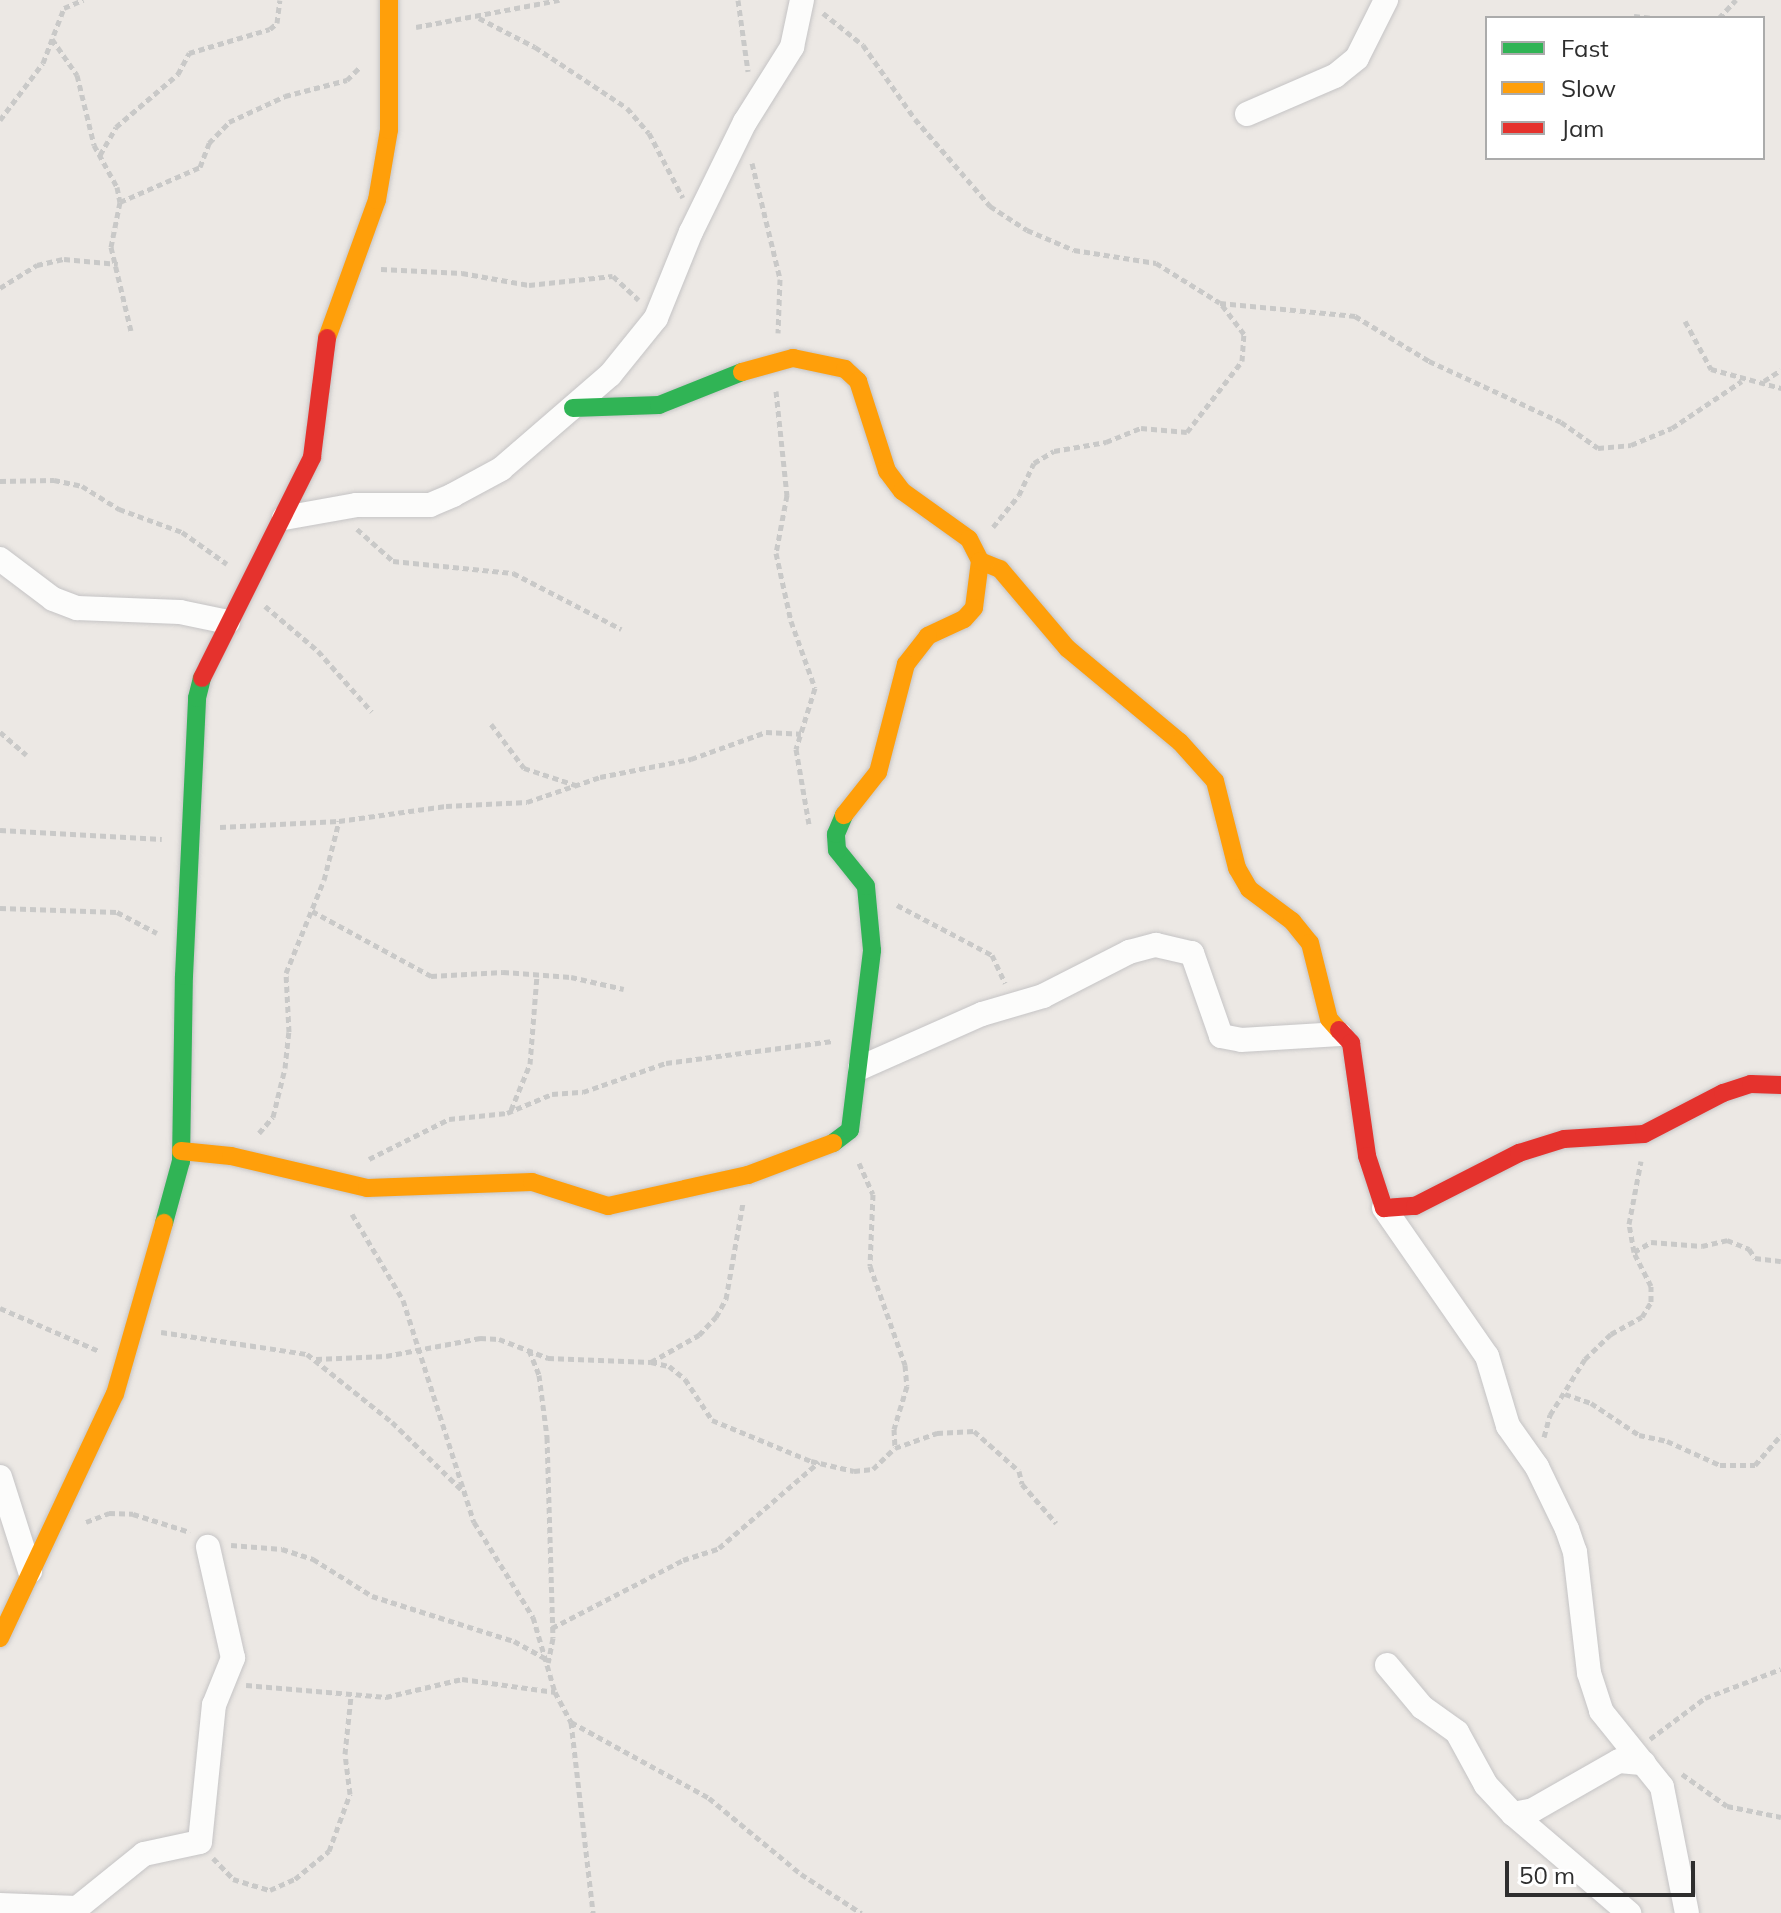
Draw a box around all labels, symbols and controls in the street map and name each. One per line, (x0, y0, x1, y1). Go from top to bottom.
legend (1485, 16, 1765, 160)
text: Fast (1561, 33, 1609, 63)
text: Slow (1561, 73, 1616, 103)
text: Jam (1561, 113, 1604, 143)
scale bar (1509, 1845, 1699, 1895)
text: 50 m (1519, 1860, 1575, 1890)

